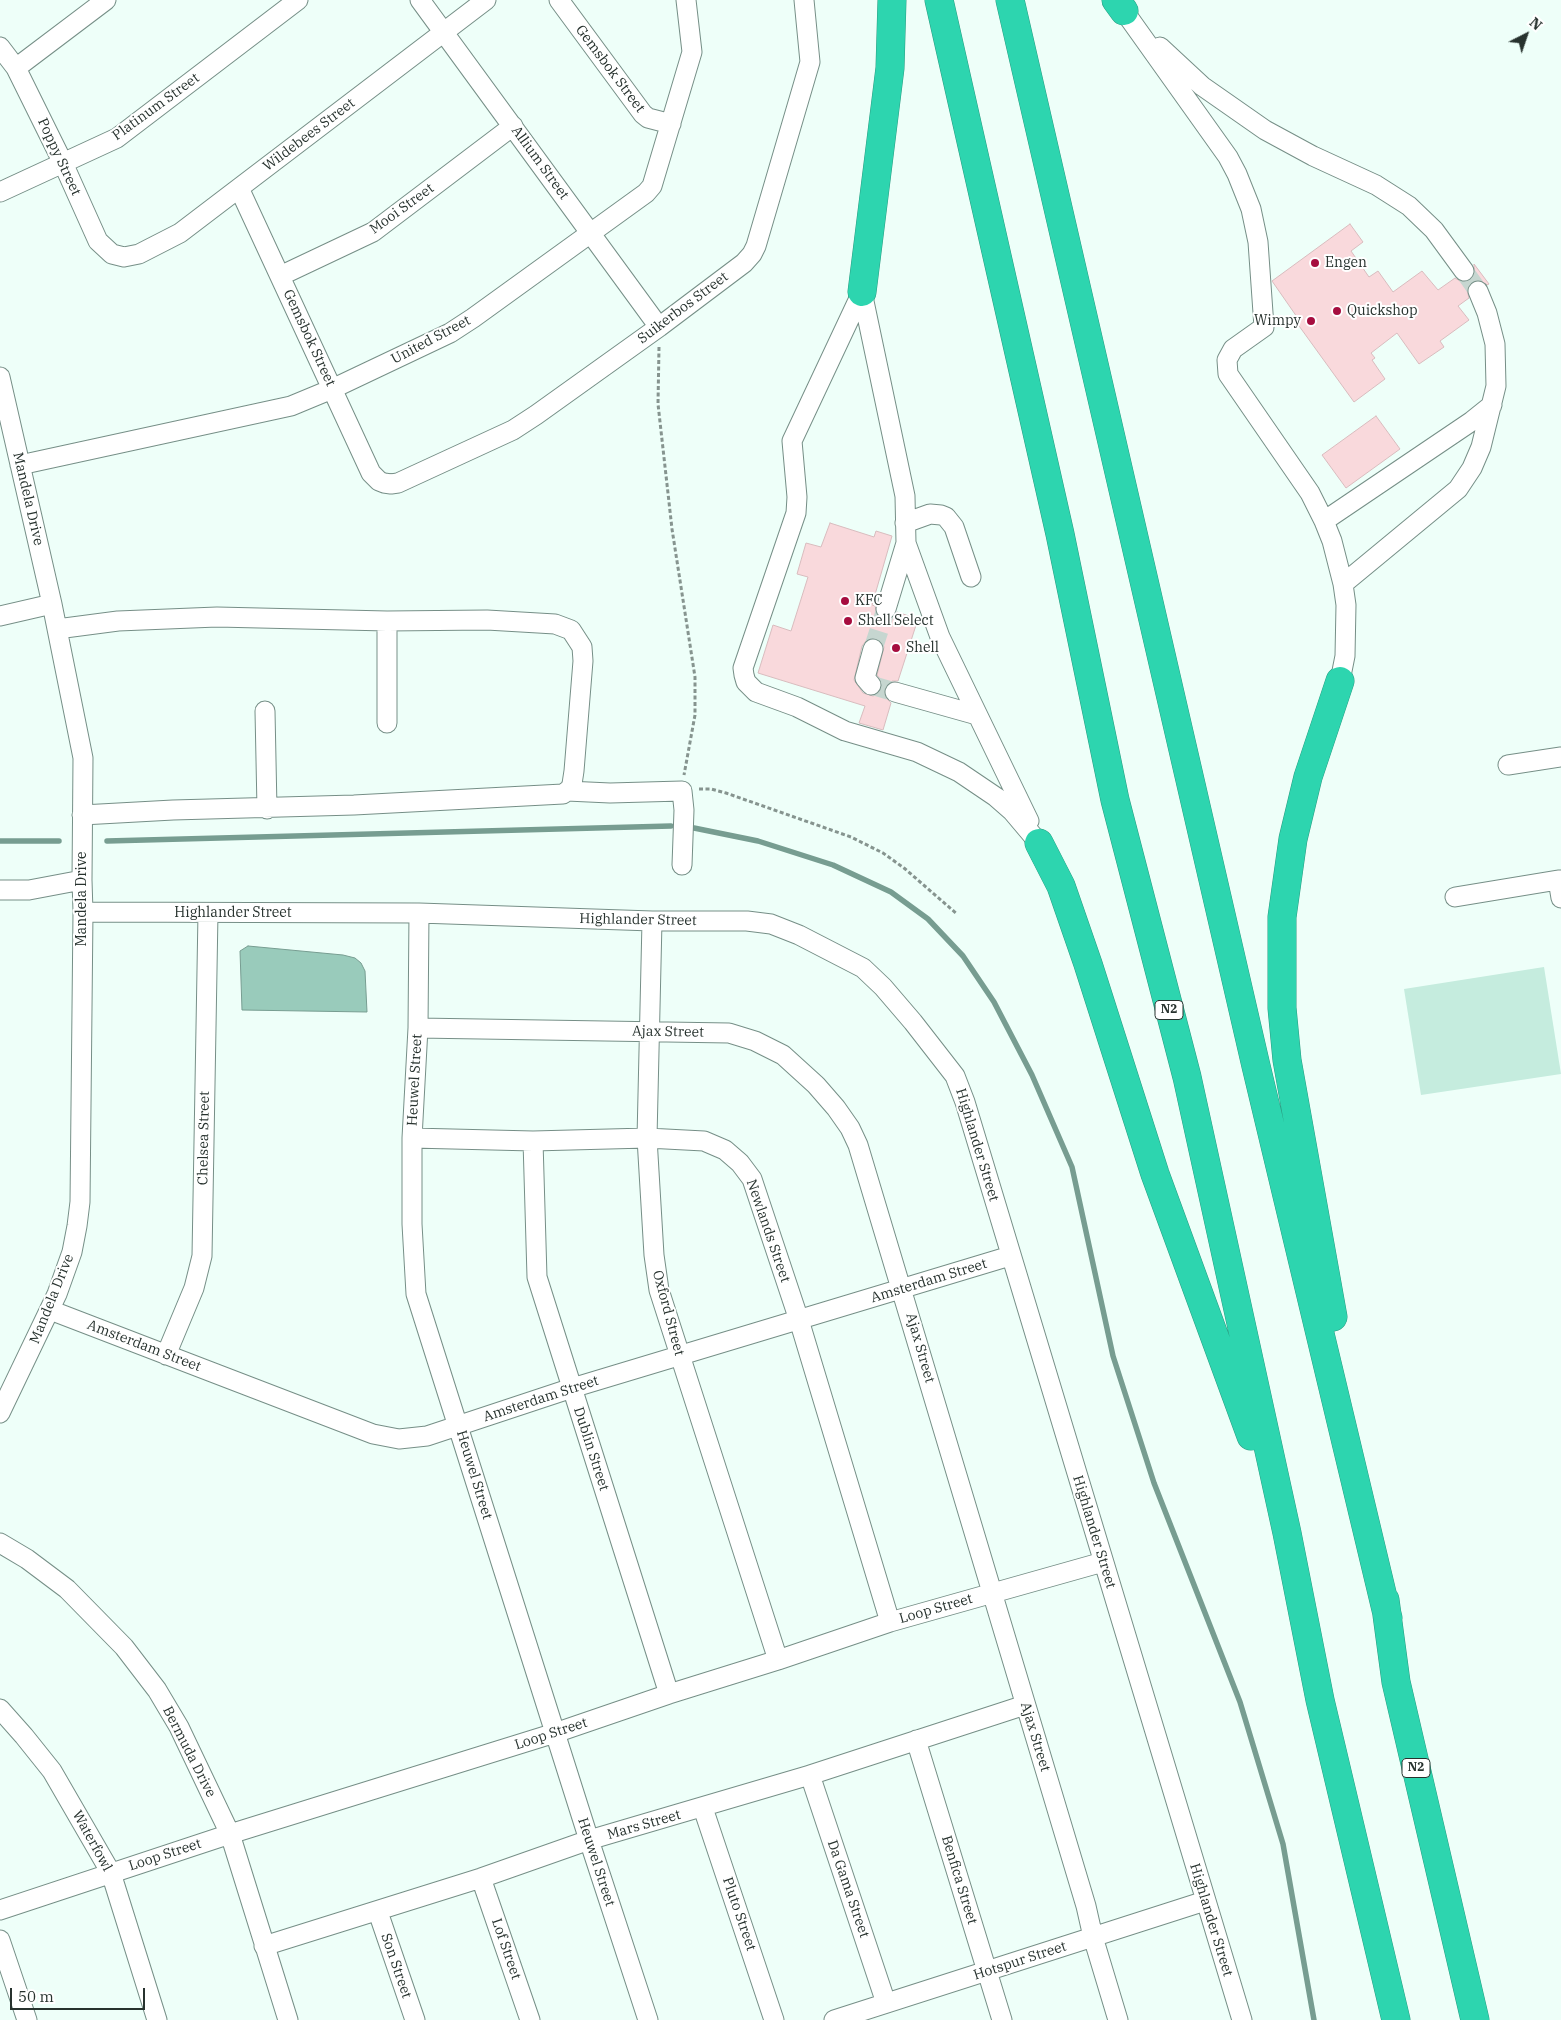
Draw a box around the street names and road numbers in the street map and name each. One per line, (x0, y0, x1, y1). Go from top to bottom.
street label: Gemsbok Street (572, 22, 648, 116)
street label: Platinum Street (109, 70, 203, 144)
street label: Wildebees Street (260, 95, 358, 175)
street label: Poppy Street (34, 116, 84, 198)
street label: Allium Street (508, 123, 572, 203)
street label: Mooi Street (367, 180, 437, 238)
street label: Suikerbos Street (635, 269, 731, 347)
street label: Gemsbok Street (279, 287, 339, 389)
street label: United Street (389, 312, 473, 368)
street label: Mandela Drive (9, 451, 47, 547)
street label: Mandela Drive (74, 851, 90, 947)
street label: Highlander Street (174, 905, 292, 921)
street label: Highlander Street (579, 911, 697, 929)
road number: N2 (1155, 1000, 1183, 1020)
street label: Ajax Street (632, 1023, 704, 1041)
street label: Heuwel Street (404, 1034, 426, 1126)
street label: Highlander Street (952, 1086, 1002, 1204)
street label: Chelsea Street (195, 1091, 213, 1185)
street label: Newlands Street (742, 1177, 794, 1285)
street label: Mandela Drive (26, 1252, 78, 1346)
street label: Amsterdam Street (869, 1255, 989, 1307)
street label: Oxford Street (649, 1268, 687, 1358)
street label: Ajax Street (902, 1311, 938, 1385)
street label: Amsterdam Street (85, 1317, 203, 1375)
street label: Amsterdam Street (481, 1372, 601, 1426)
street label: Dublin Street (570, 1405, 612, 1493)
street label: Heuwel Street (452, 1428, 496, 1522)
street label: Highlander Street (1069, 1473, 1119, 1591)
street label: Loop Street (897, 1591, 975, 1627)
street label: Ajax Street (1016, 1700, 1054, 1774)
street label: Bermuda Drive (159, 1704, 219, 1800)
street label: Loop Street (513, 1714, 589, 1754)
road number: N2 (1402, 1759, 1430, 1778)
street label: Mars Street (605, 1807, 683, 1843)
street label: Waterfowl (68, 1808, 116, 1874)
street label: Heuwel Street (574, 1816, 618, 1908)
street label: Benfica Street (938, 1834, 980, 1926)
street label: Loop Street (127, 1835, 203, 1875)
street label: Da Gama Street (823, 1838, 873, 1940)
street label: Highlander Street (1186, 1861, 1236, 1979)
street label: Pluto Street (719, 1875, 759, 1953)
street label: Lof Street (488, 1916, 524, 1982)
street label: Son Street (377, 1931, 415, 2001)
street label: Hotspur Street (971, 1938, 1069, 1984)

